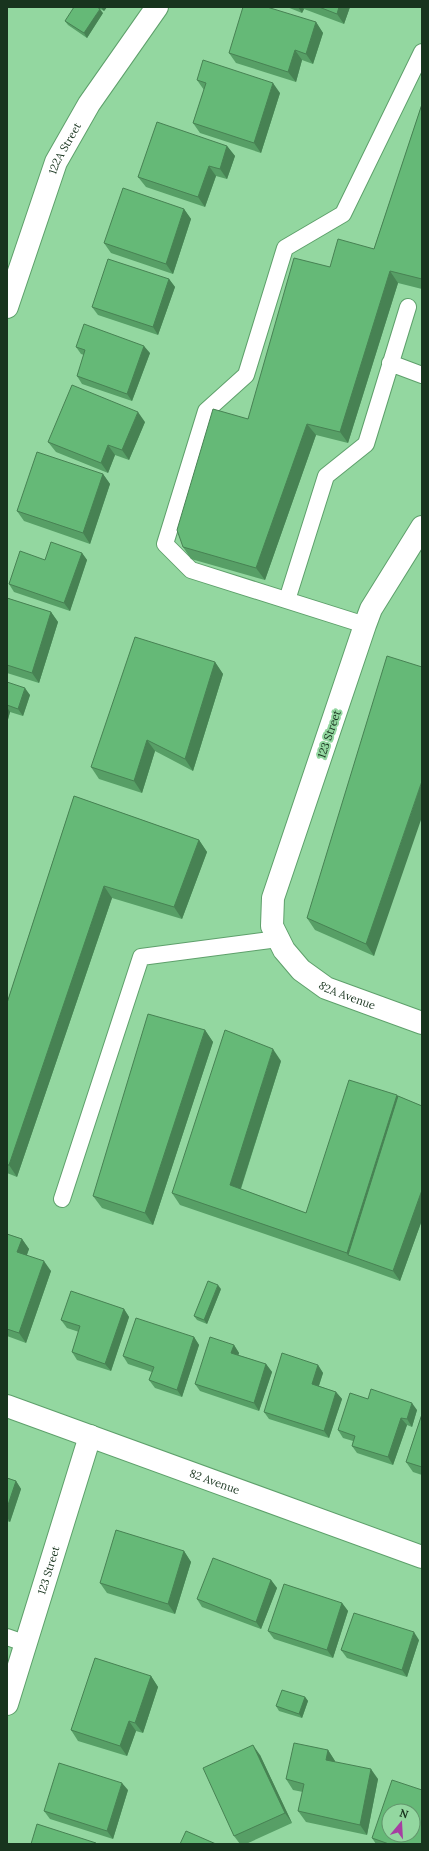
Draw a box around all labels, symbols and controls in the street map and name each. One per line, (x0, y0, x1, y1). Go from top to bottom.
street label: 122A Street (45, 119, 84, 176)
street label: 123 Street (314, 707, 344, 760)
street label: 82A Avenue (316, 978, 377, 1012)
street label: 82 Avenue (188, 1466, 242, 1497)
street label: 123 Street (34, 1544, 63, 1596)
north arrow (381, 1803, 421, 1843)
text: N (398, 1806, 411, 1822)

